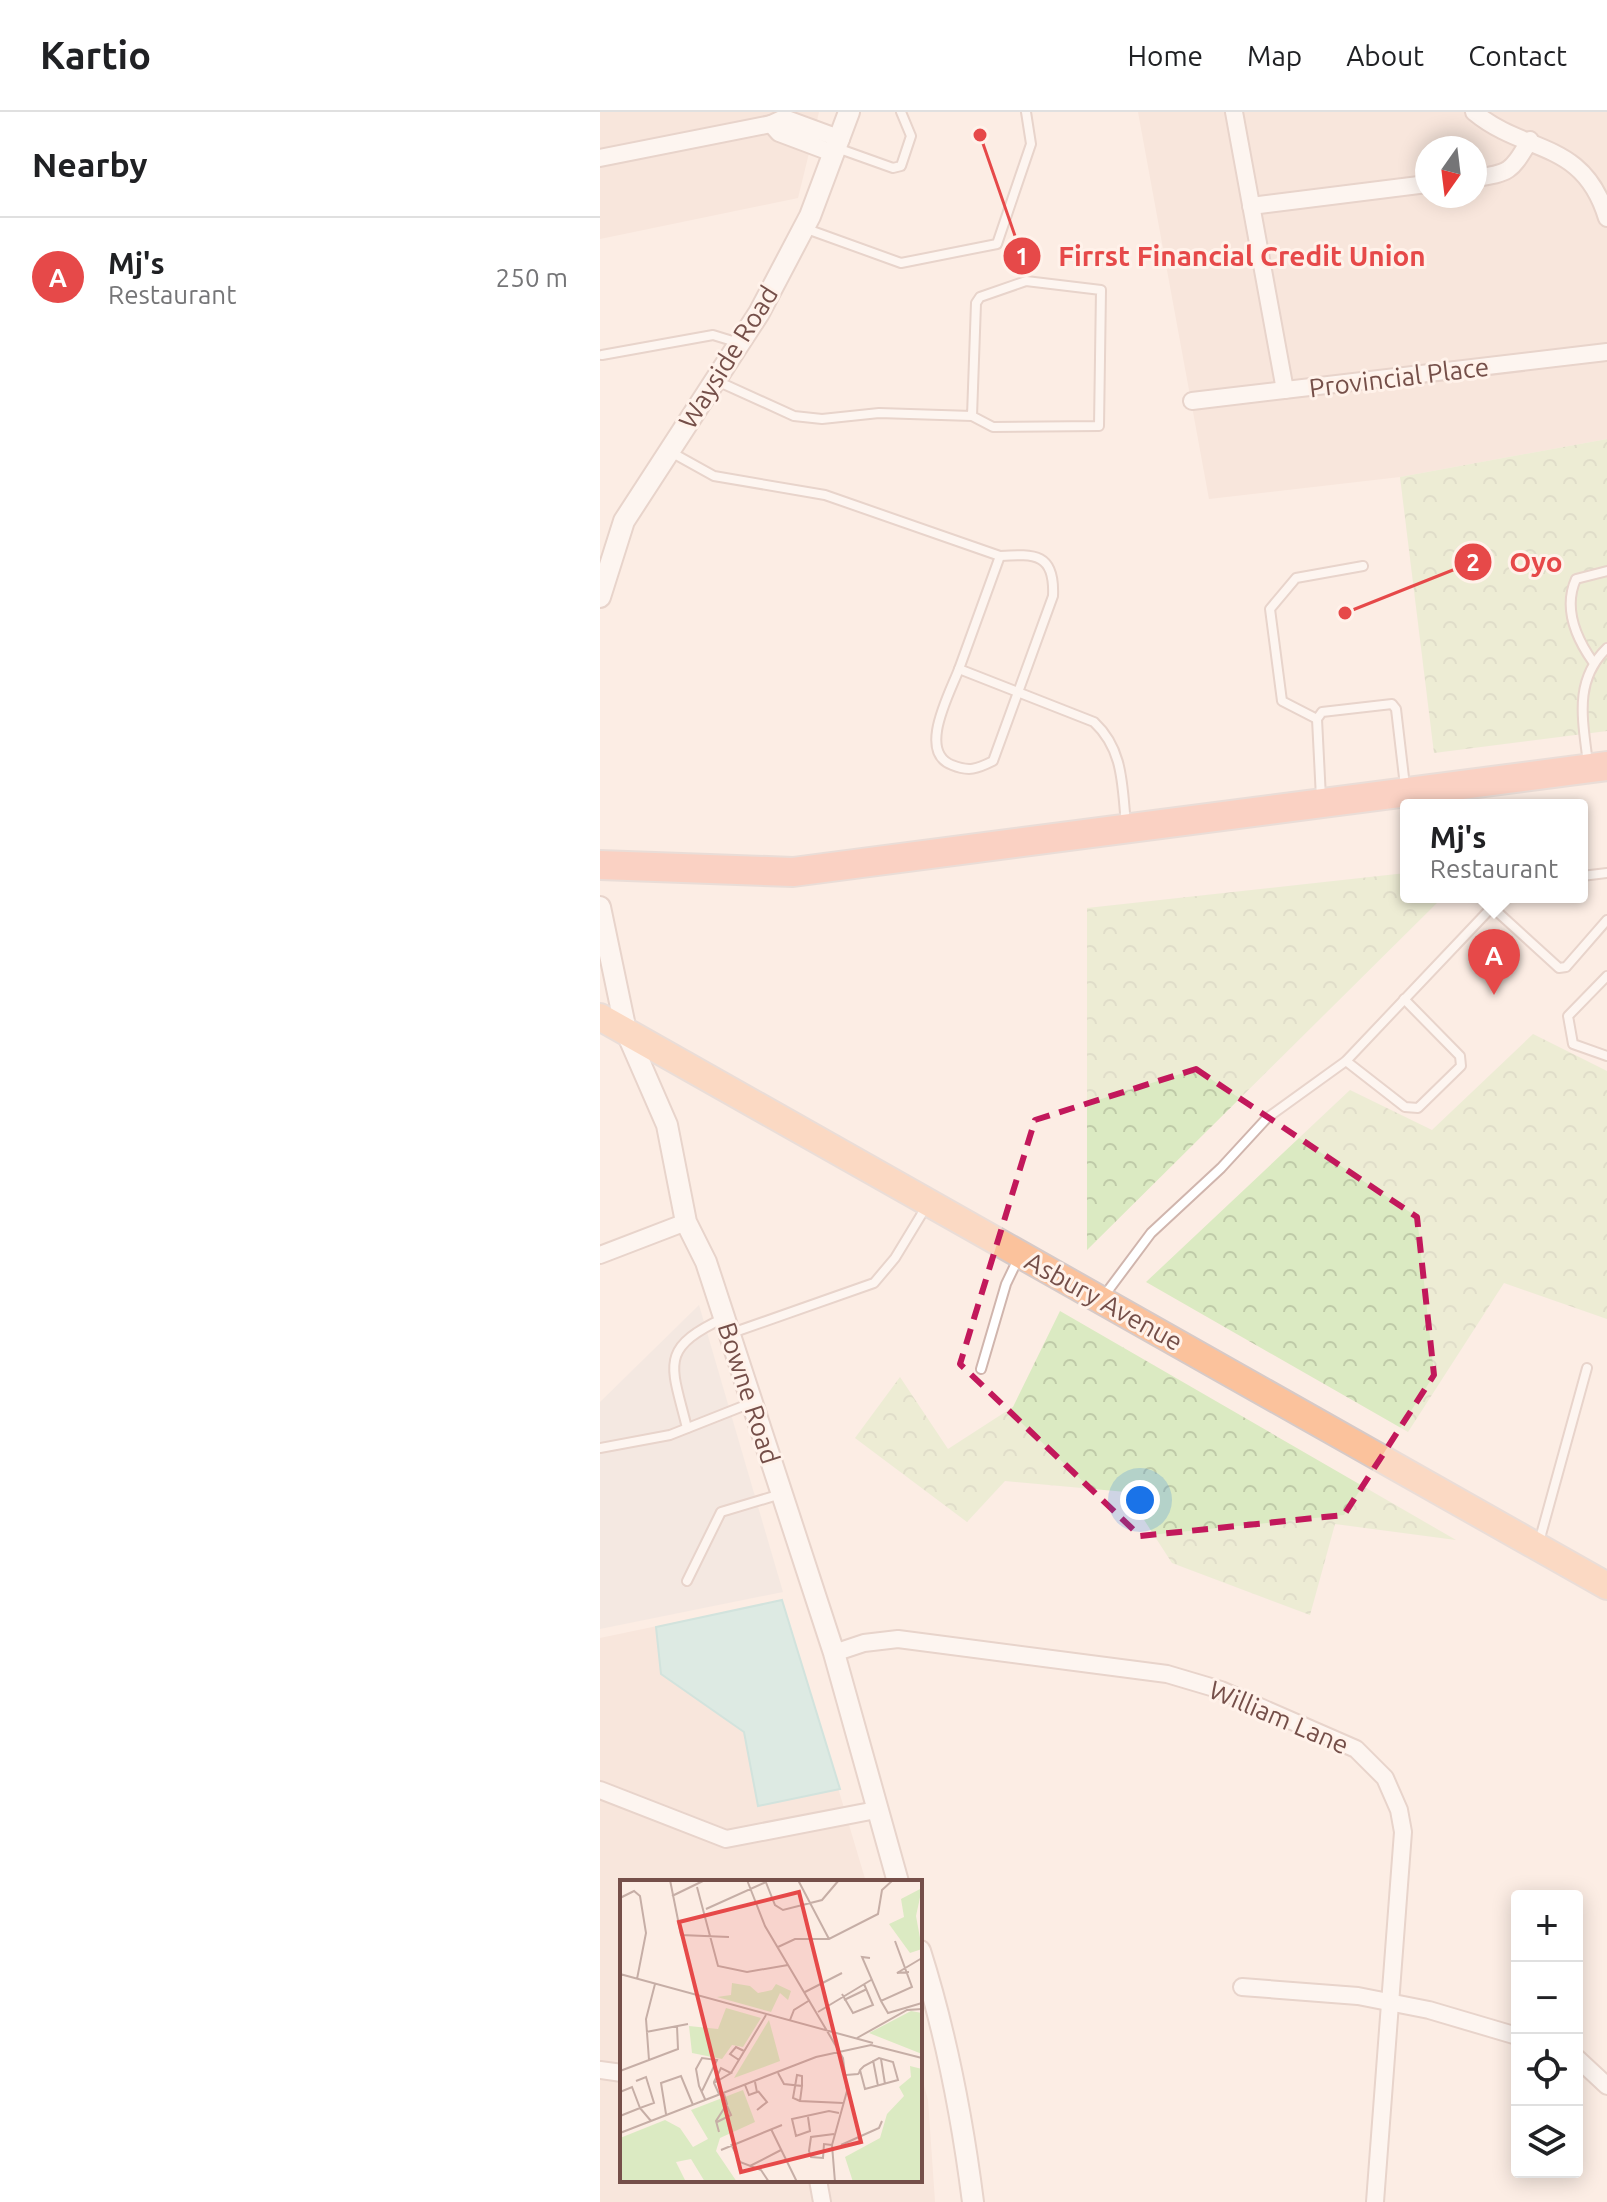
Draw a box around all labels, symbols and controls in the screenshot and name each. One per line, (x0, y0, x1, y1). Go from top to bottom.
text: Kartio (40, 34, 151, 76)
text: Home (1128, 40, 1203, 71)
text: Map (1247, 40, 1302, 71)
text: About (1346, 40, 1424, 71)
text: Contact (1468, 40, 1567, 71)
north arrow (1415, 136, 1487, 208)
text: Nearby (32, 145, 147, 183)
callout: Firrst Financial Credit Union (1002, 230, 1441, 282)
text: Firrst Financial Credit Union (1058, 240, 1426, 271)
text: 1 (1015, 243, 1029, 270)
text: Mj's (108, 246, 165, 280)
text: A (49, 263, 67, 292)
text: 250 m (496, 263, 568, 292)
text: Restaurant (108, 280, 236, 309)
street label: Wayside Road (673, 280, 783, 434)
street label: Provincial Place (1307, 352, 1491, 402)
callout: Oyo (1453, 536, 1579, 588)
text: Oyo (1509, 546, 1563, 577)
text: 2 (1466, 549, 1480, 576)
popup (1400, 799, 1588, 903)
text: Mj's (1430, 820, 1486, 854)
text: Restaurant (1430, 854, 1558, 883)
pin: A (1468, 929, 1520, 995)
street label: Asbury Avenue (1020, 1246, 1188, 1356)
street label: Bowne Road (713, 1319, 785, 1467)
your location (1120, 1480, 1160, 1520)
street label: William Lane (1205, 1675, 1353, 1759)
inset map (620, 1880, 922, 2182)
map controls (1511, 1890, 1583, 2178)
button: + (1511, 1890, 1583, 1962)
button: − (1511, 1962, 1583, 2034)
button: locate (1511, 2034, 1583, 2106)
button: layers (1511, 2106, 1583, 2178)

